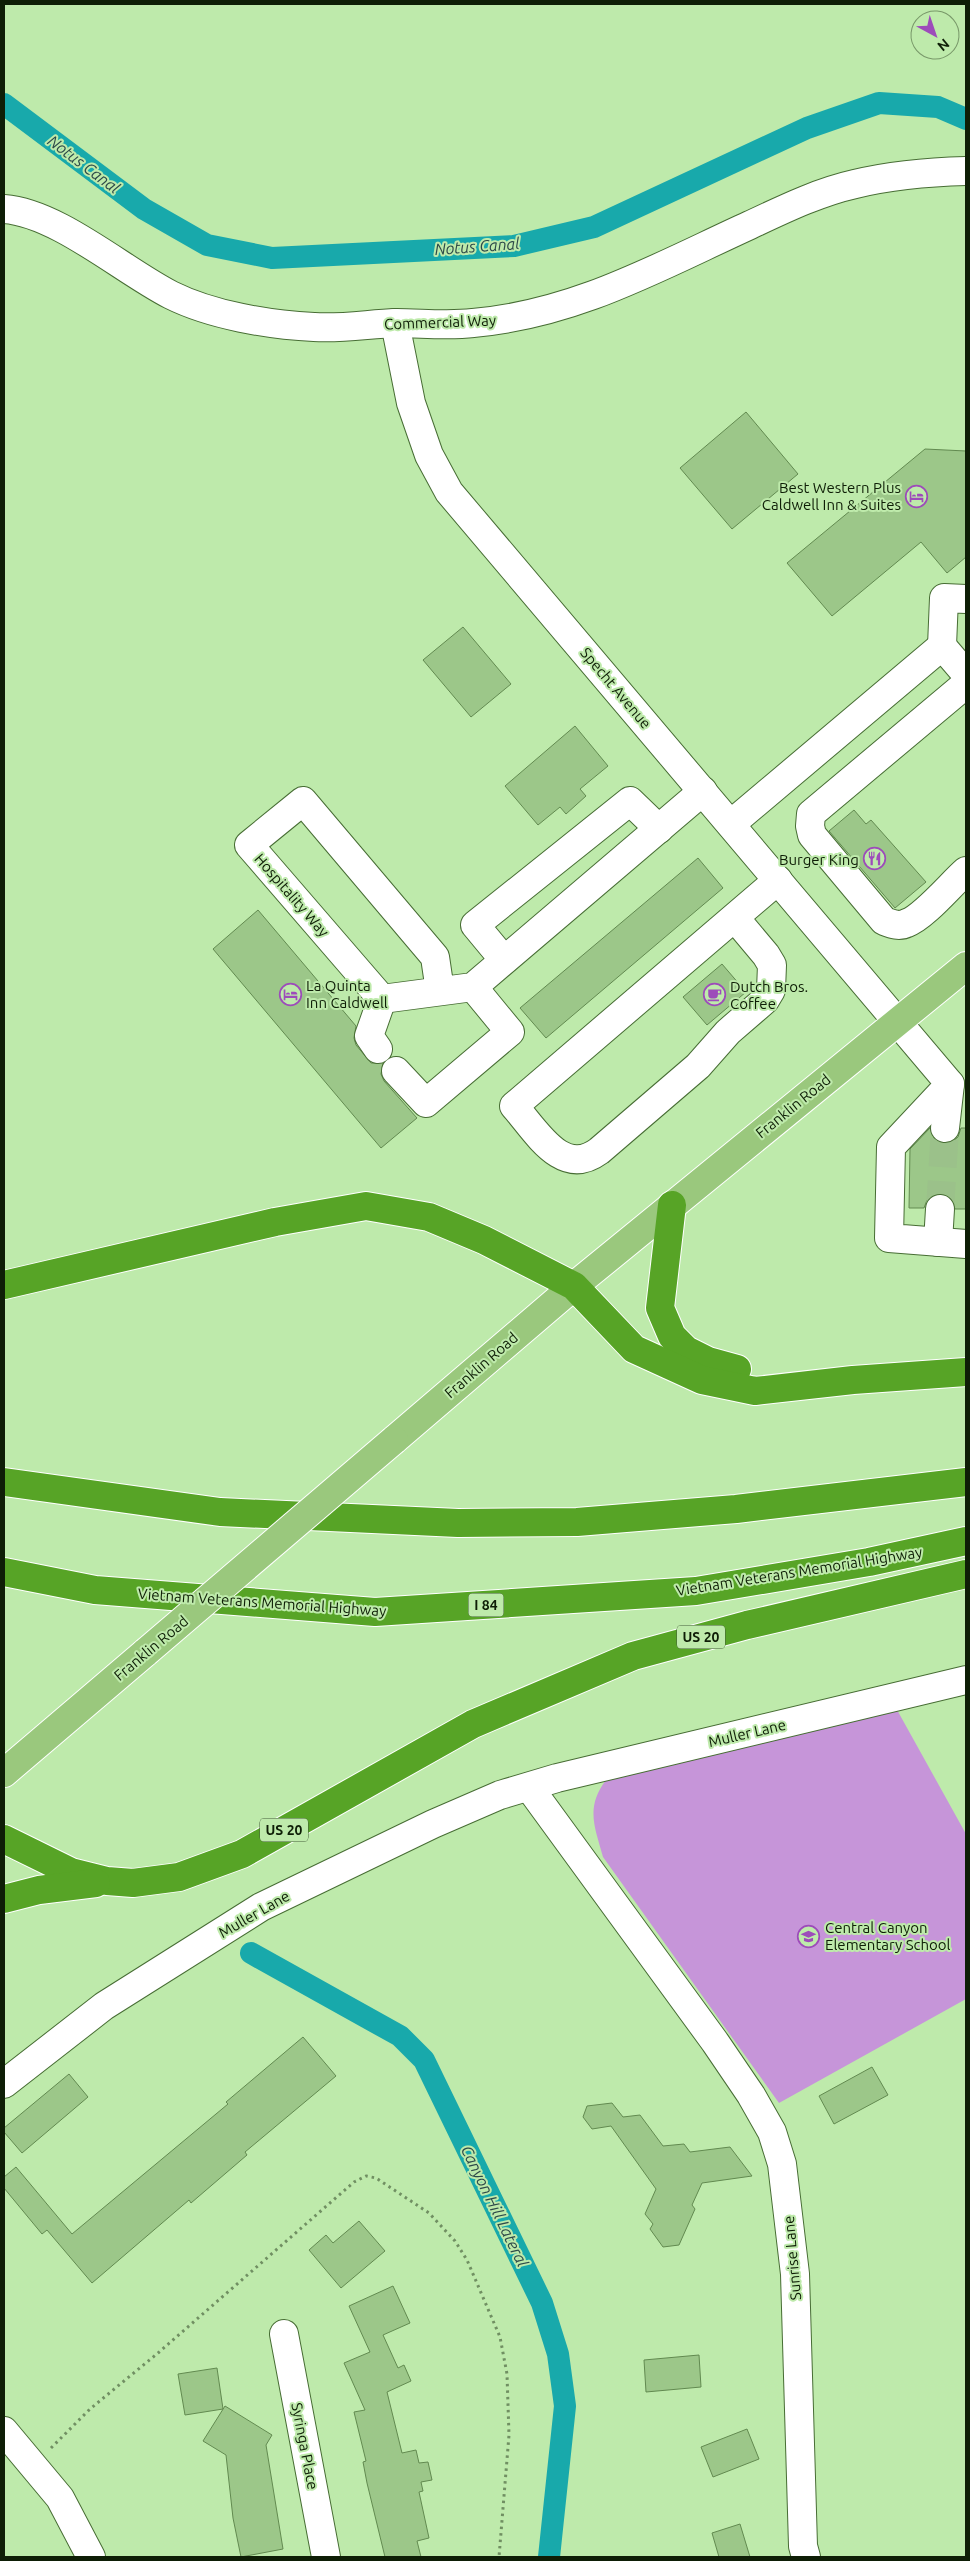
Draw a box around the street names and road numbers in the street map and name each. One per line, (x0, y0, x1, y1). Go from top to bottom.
street label: Commercial Way (384, 312, 496, 332)
street label: Specht Avenue (577, 644, 655, 732)
street label: Hospitality Way (251, 850, 333, 940)
street label: Franklin Road (752, 1071, 834, 1141)
street label: Franklin Road (441, 1329, 521, 1401)
street label: Vietnam Veterans Memorial Highway (675, 1543, 923, 1599)
street label: Vietnam Veterans Memorial Highway (137, 1585, 387, 1619)
road number: I 84 (468, 1594, 504, 1616)
street label: Franklin Road (111, 1612, 191, 1684)
road number: US 20 (677, 1625, 725, 1648)
street label: Muller Lane (707, 1716, 787, 1750)
road number: US 20 (260, 1818, 308, 1842)
street label: Muller Lane (216, 1887, 292, 1941)
street label: Sunrise Lane (780, 2215, 804, 2301)
street label: Syringa Place (288, 2401, 322, 2491)

